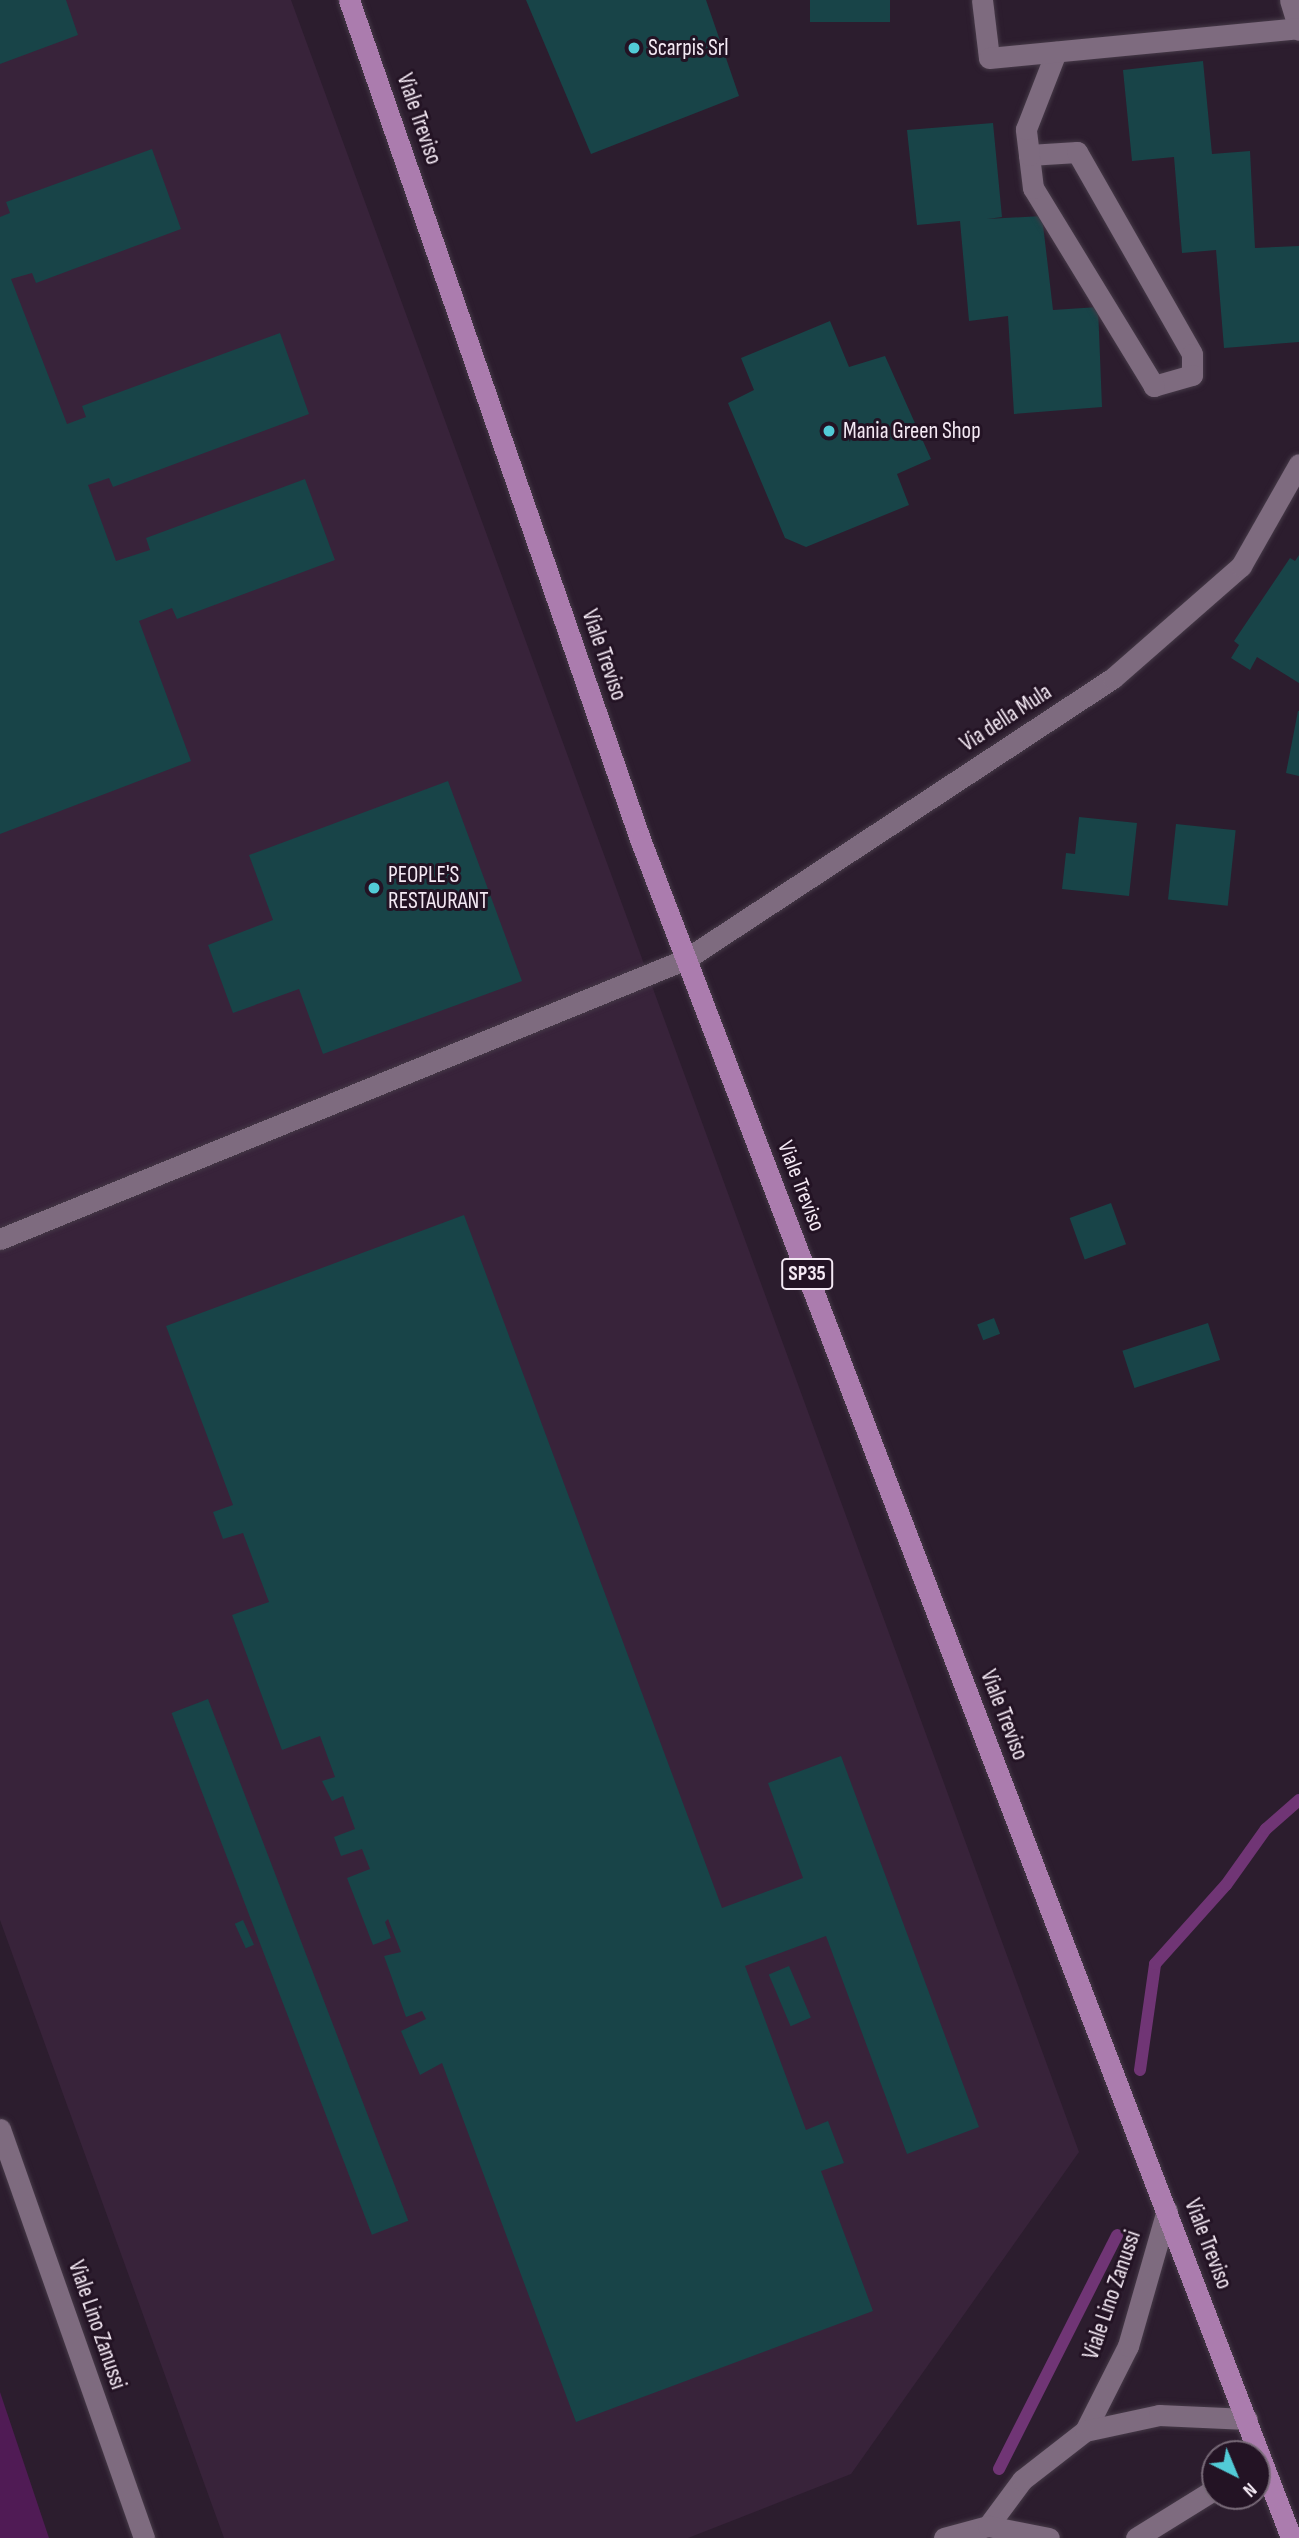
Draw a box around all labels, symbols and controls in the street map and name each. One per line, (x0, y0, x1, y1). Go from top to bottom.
place label: Scarpis Srl (648, 34, 729, 62)
marker: Scarpis Srl (626, 40, 642, 56)
street label: Viale Treviso (391, 70, 447, 168)
place label: Mania Green Shop (843, 417, 981, 445)
marker: Mania Green Shop (821, 423, 837, 439)
street label: Viale Treviso (576, 606, 632, 704)
street label: Via della Mula (955, 678, 1057, 758)
place label: PEOPLE'S RESTAURANT (388, 861, 489, 915)
marker: PEOPLE'S RESTAURANT (366, 880, 382, 896)
street label: Viale Treviso (771, 1137, 831, 1235)
road number: SP35 (781, 1256, 833, 1292)
street label: Viale Treviso (974, 1666, 1034, 1764)
street label: Viale Treviso (1178, 2195, 1238, 2293)
street label: Viale Lino Zanussi (1077, 2227, 1147, 2363)
street label: Viale Lino Zanussi (62, 2257, 132, 2393)
north arrow (1201, 2440, 1271, 2510)
text: N (1238, 2477, 1261, 2501)

